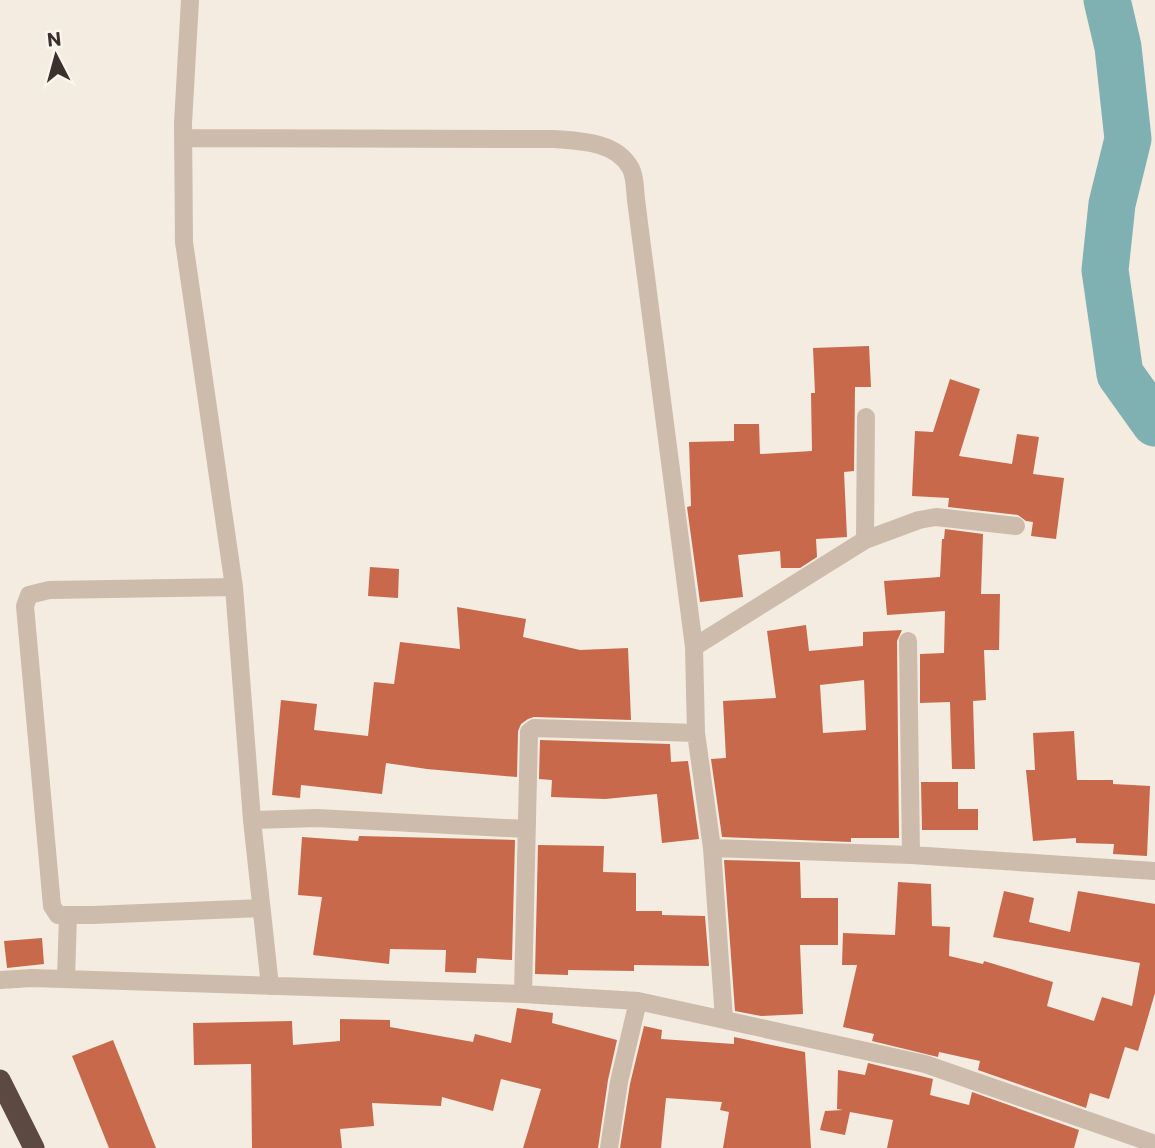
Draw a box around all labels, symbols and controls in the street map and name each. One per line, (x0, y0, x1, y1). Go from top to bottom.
north arrow (21, 21, 91, 91)
text: N (46, 26, 62, 51)

